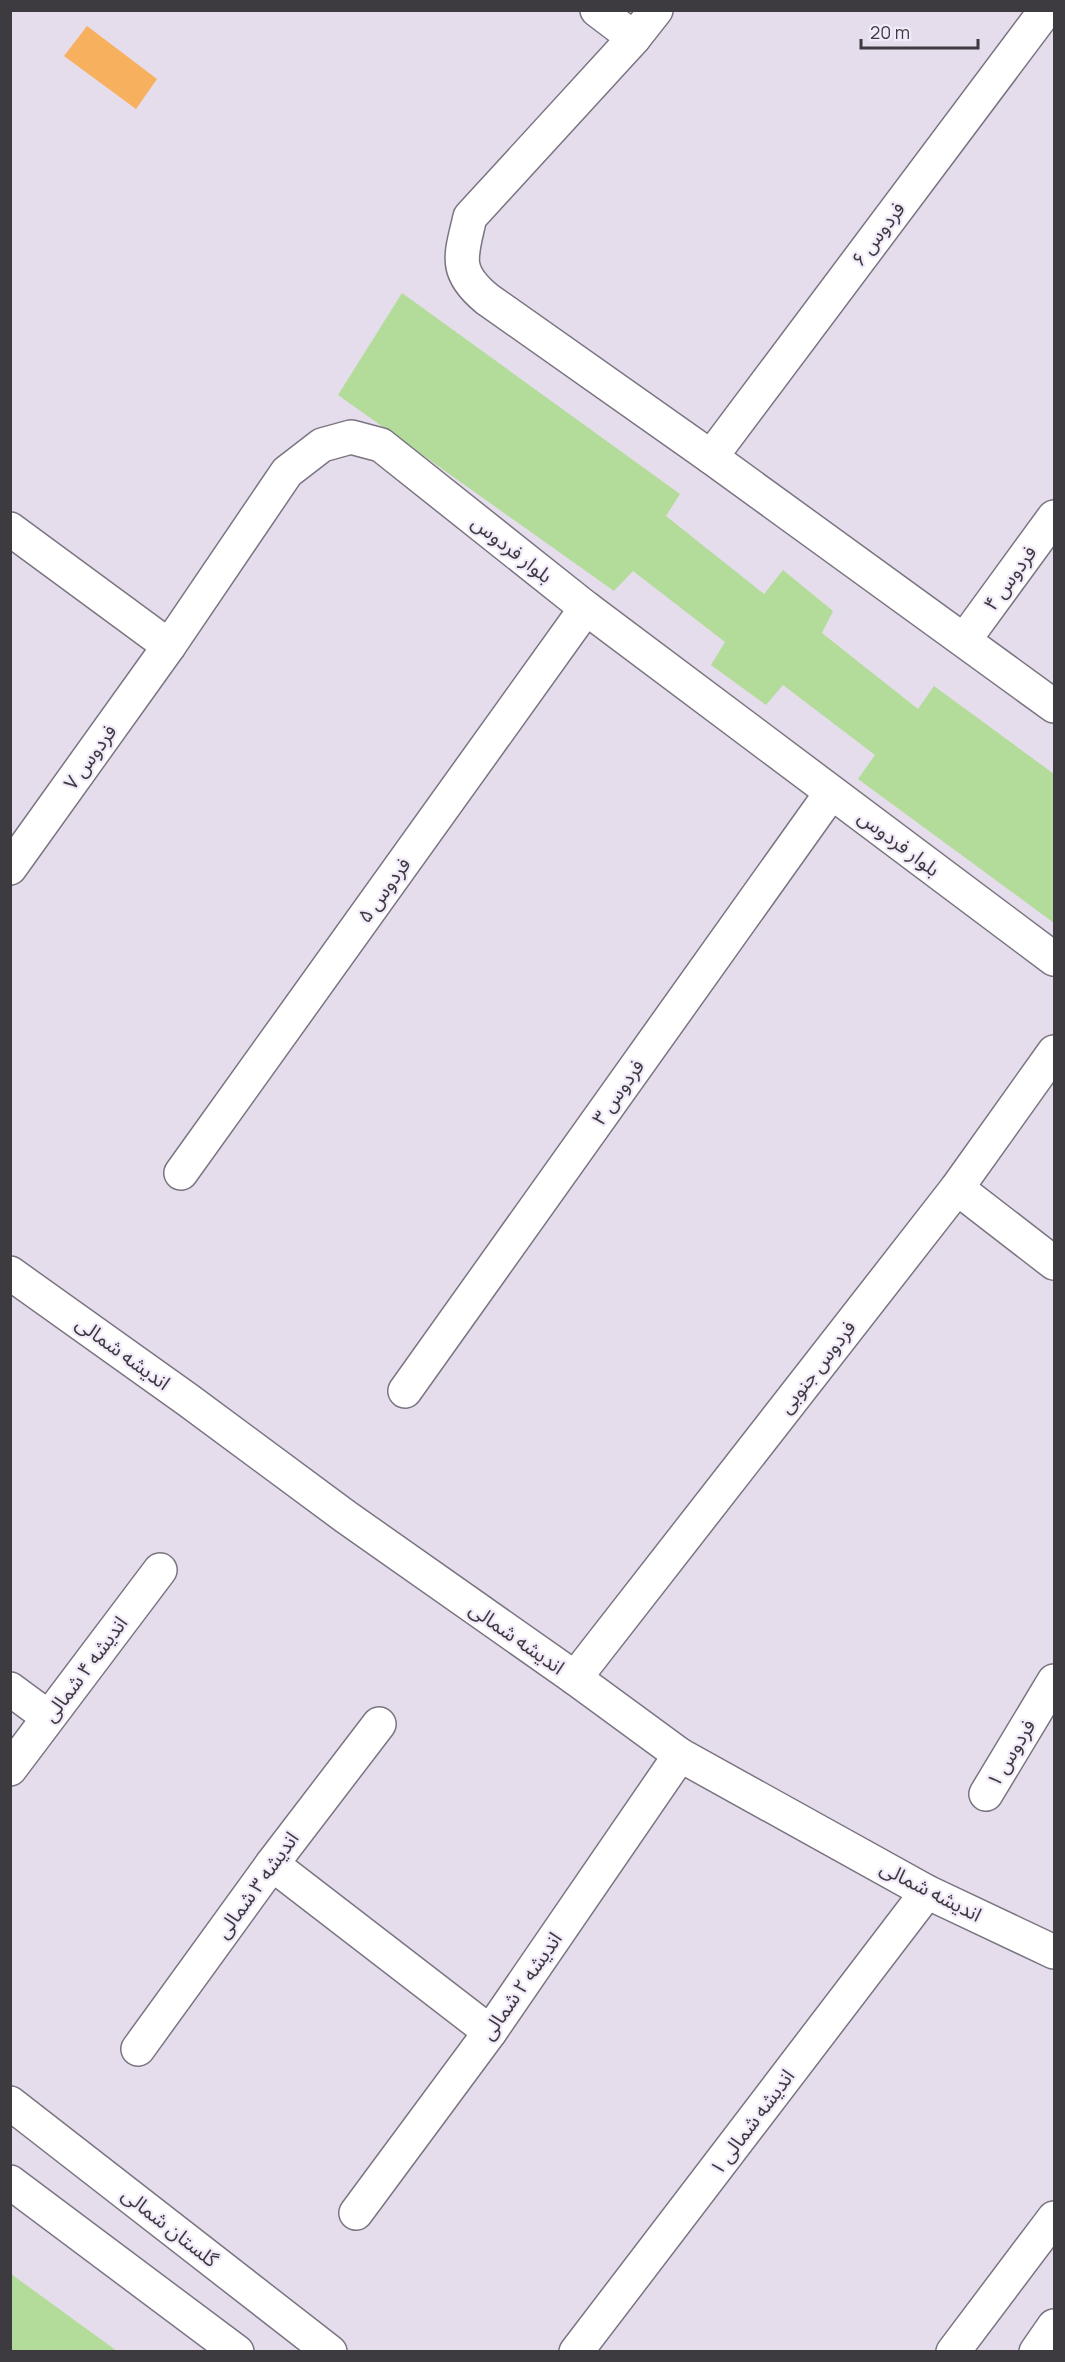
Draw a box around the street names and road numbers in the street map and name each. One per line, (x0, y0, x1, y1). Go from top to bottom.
street label: فردوس ۶ (844, 196, 911, 272)
street label: بلوار فردوس (466, 508, 558, 589)
street label: فردوس ۴ (977, 540, 1042, 616)
street label: فردوس ۷ (57, 719, 122, 795)
street label: بلوار فردوس (853, 803, 946, 882)
street label: فردوس ۵ (351, 852, 416, 928)
street label: فردوس ۳ (585, 1053, 650, 1130)
street label: اندیشه شمالی (71, 1309, 176, 1396)
street label: فردوس جنوبی (772, 1315, 861, 1419)
street label: اندیشه شمالی (464, 1595, 570, 1680)
street label: اندیشه ۴ شمالی (36, 1610, 133, 1727)
street label: فردوس ۱ (980, 1714, 1041, 1792)
street label: اندیشه ۳ شمالی (209, 1826, 305, 1944)
street label: اندیشه شمالی (876, 1853, 987, 1928)
street label: اندیشه ۲ شمالی (473, 1926, 568, 2045)
street label: اندیشه شمالی ۱ (703, 2063, 800, 2180)
street label: گلستان شمالی (117, 2181, 225, 2273)

